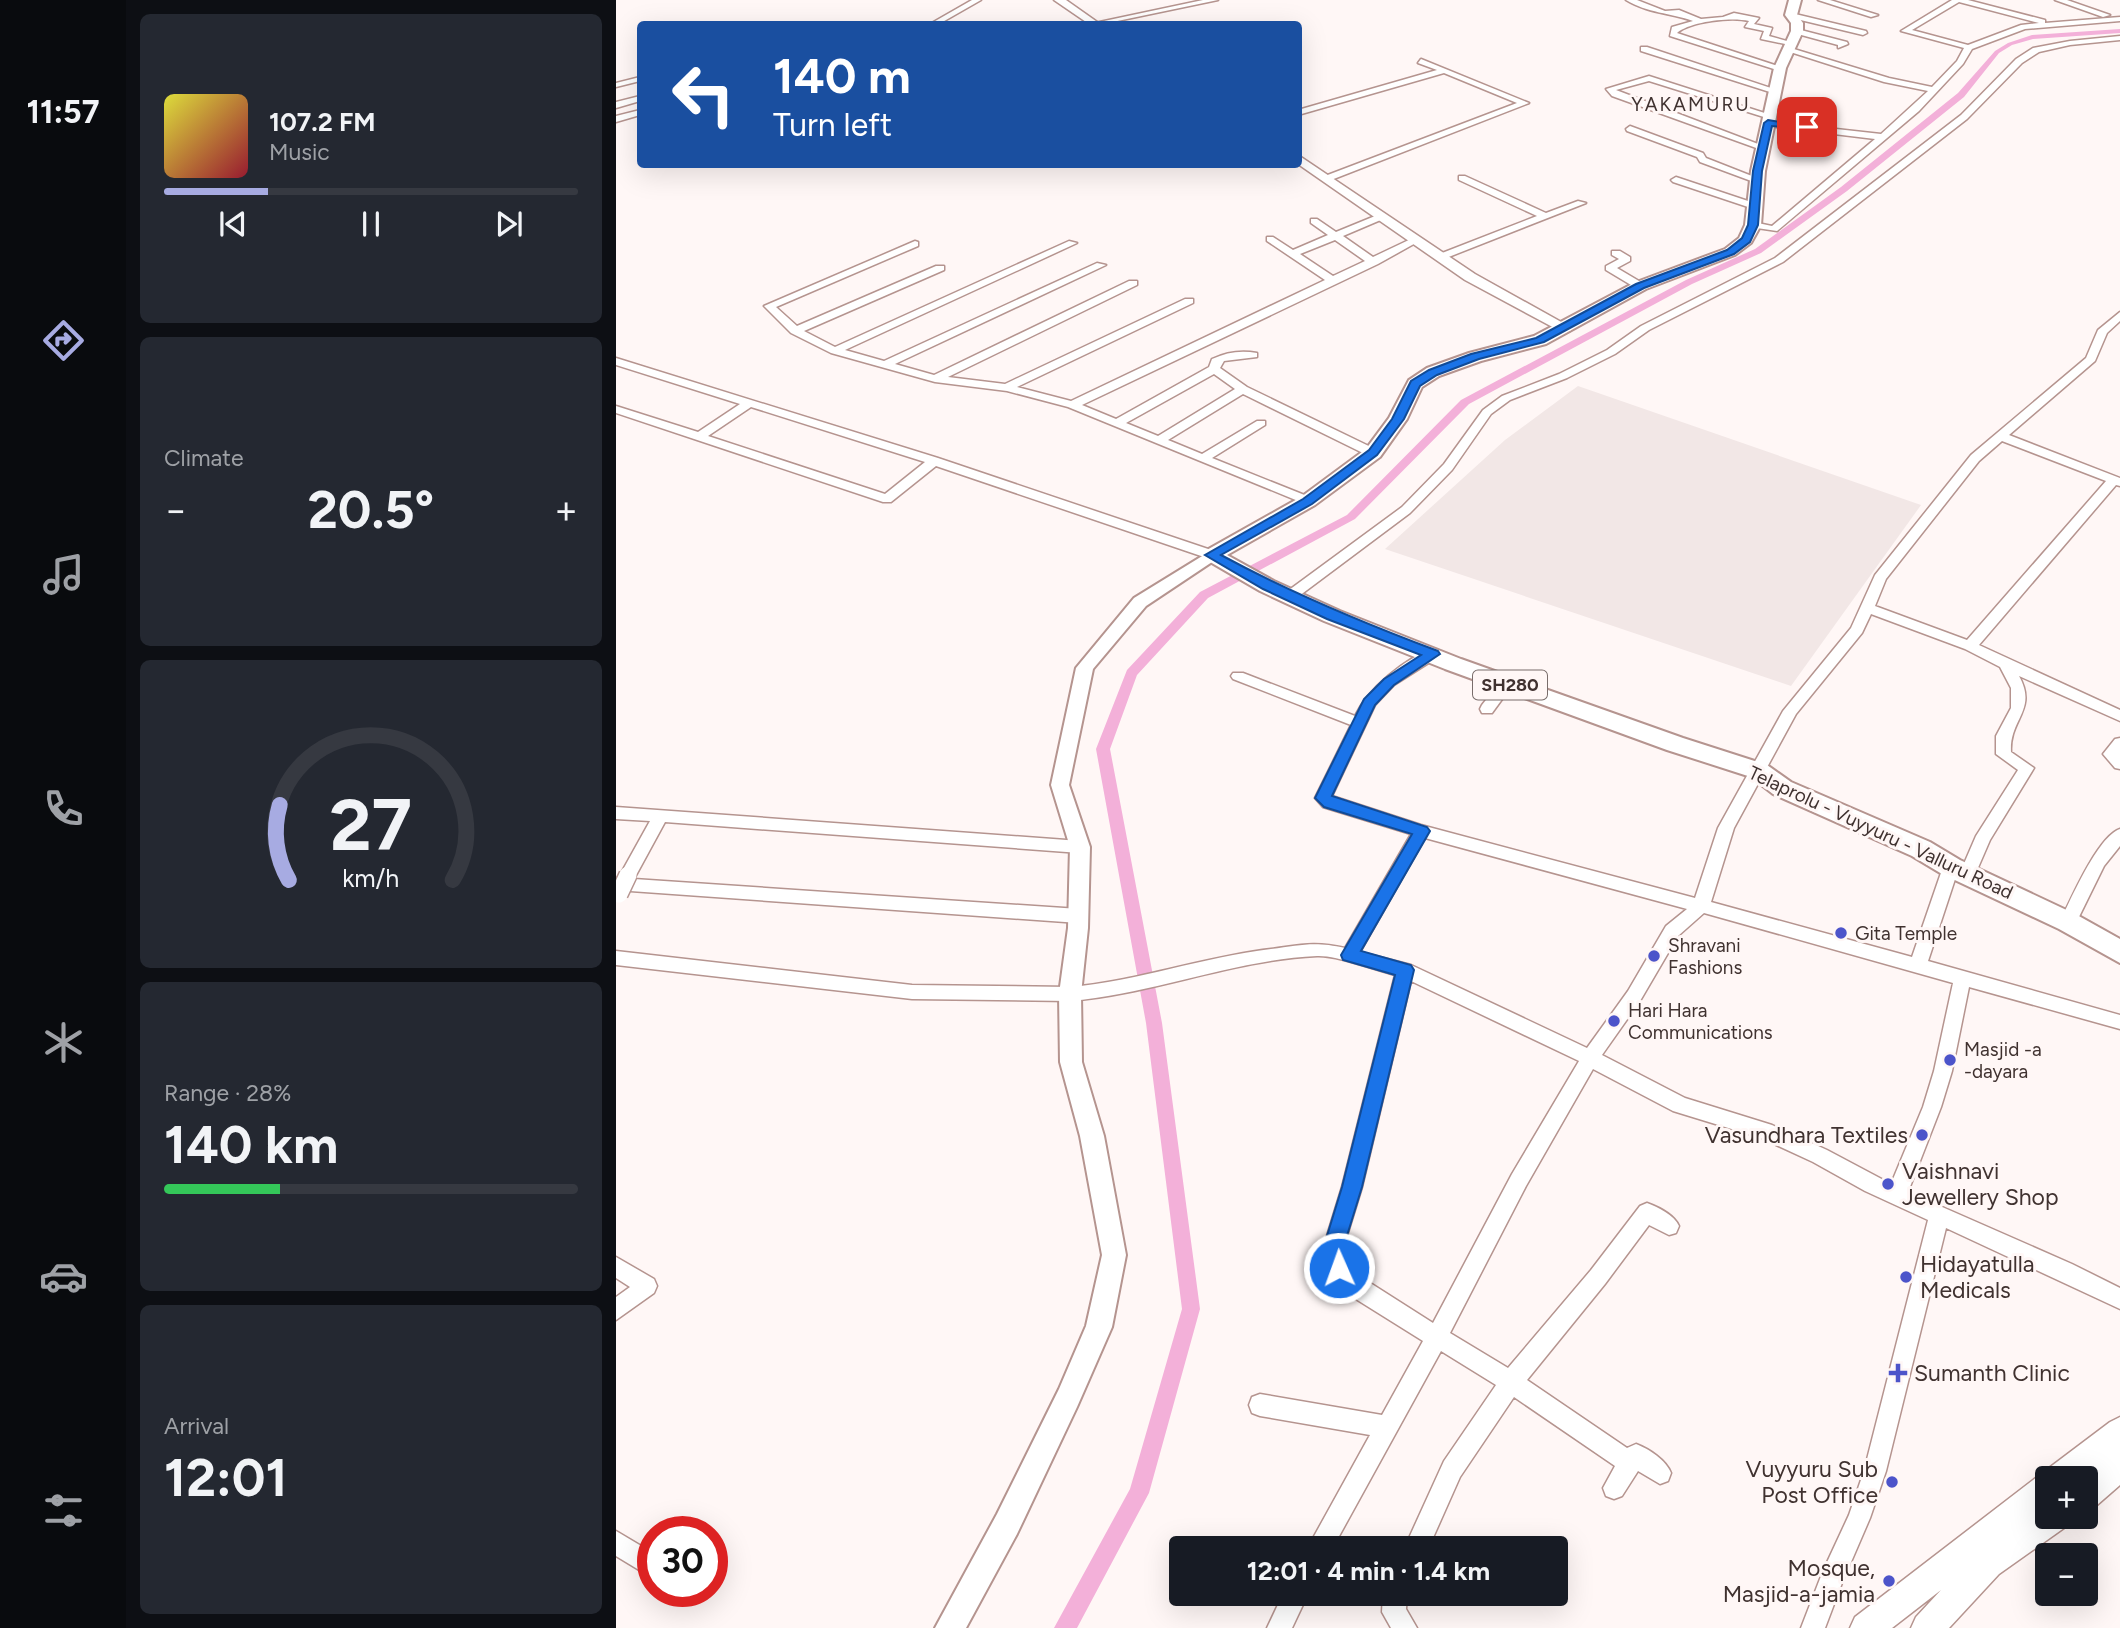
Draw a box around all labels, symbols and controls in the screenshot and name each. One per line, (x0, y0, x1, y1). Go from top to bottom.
text: 140 m (773, 46, 911, 105)
icon: left (658, 49, 749, 140)
text: 11:57 (26, 93, 100, 131)
district label: YAKAMURU (1631, 93, 1751, 116)
pin (1777, 97, 1837, 157)
text: 107.2 FM (269, 106, 376, 138)
text: Turn left (773, 106, 892, 144)
icon: arrive (1788, 108, 1826, 146)
text: Music (269, 138, 330, 166)
icon: previous (214, 205, 252, 243)
icon: pause (352, 205, 390, 243)
icon: next (490, 205, 528, 243)
icon: directions (39, 316, 88, 365)
text: Climate (164, 444, 243, 472)
text: 20.5° (308, 479, 434, 541)
text: − (164, 487, 188, 533)
text: + (554, 487, 578, 533)
icon: music (39, 550, 88, 599)
road number: SH280 (1473, 670, 1547, 700)
street label: Telaprolu - Vuyyuru - Valluru Road (1745, 761, 2017, 904)
text: 27 (330, 781, 412, 868)
icon: phone (39, 784, 88, 833)
text: km/h (342, 863, 400, 893)
place label: Gita Temple (1855, 922, 1957, 945)
marker: Gita Temple (1833, 925, 1849, 941)
place label: Shravani Fashions (1668, 934, 1742, 979)
marker: Shravani Fashions (1646, 948, 1662, 964)
place label: Hari Hara Communications (1628, 999, 1773, 1044)
marker: Hari Hara Communications (1606, 1013, 1622, 1029)
icon: climate (39, 1018, 88, 1067)
place label: Masjid -a -dayara (1964, 1038, 2042, 1083)
marker: Masjid -a -dayara (1942, 1052, 1958, 1068)
text: Range · 28% (164, 1079, 291, 1107)
text: 140 km (164, 1114, 338, 1176)
place label: Vasundhara Textiles (1705, 1121, 1908, 1149)
marker: Vasundhara Textiles (1914, 1127, 1930, 1143)
place label: Vaishnavi Jewellery Shop (1902, 1157, 2059, 1211)
marker: Vaishnavi Jewellery Shop (1880, 1176, 1896, 1192)
position arrow (1302, 1231, 1376, 1305)
place label: Hidayatulla Medicals (1920, 1250, 2035, 1304)
icon: car (39, 1252, 88, 1301)
marker: Hidayatulla Medicals (1898, 1269, 1914, 1285)
place label: Sumanth Clinic (1914, 1359, 2070, 1387)
marker: Sumanth Clinic (1888, 1363, 1908, 1383)
text: Arrival (164, 1412, 229, 1440)
text: 12:01 (164, 1447, 287, 1509)
place label: Vuyyuru Sub Post Office (1746, 1455, 1878, 1509)
map controls (2035, 1466, 2098, 1606)
button: + (2035, 1466, 2098, 1529)
marker: Vuyyuru Sub Post Office (1884, 1474, 1900, 1490)
icon: filters (39, 1486, 88, 1535)
speed limit sign: 30 (637, 1516, 728, 1607)
button: − (2035, 1543, 2098, 1606)
place label: Mosque, Masjid-a-jamia (1723, 1554, 1875, 1608)
text: 12:01 · 4 min · 1.4 km (1247, 1555, 1490, 1587)
marker: Mosque, Masjid-a-jamia (1881, 1573, 1897, 1589)

